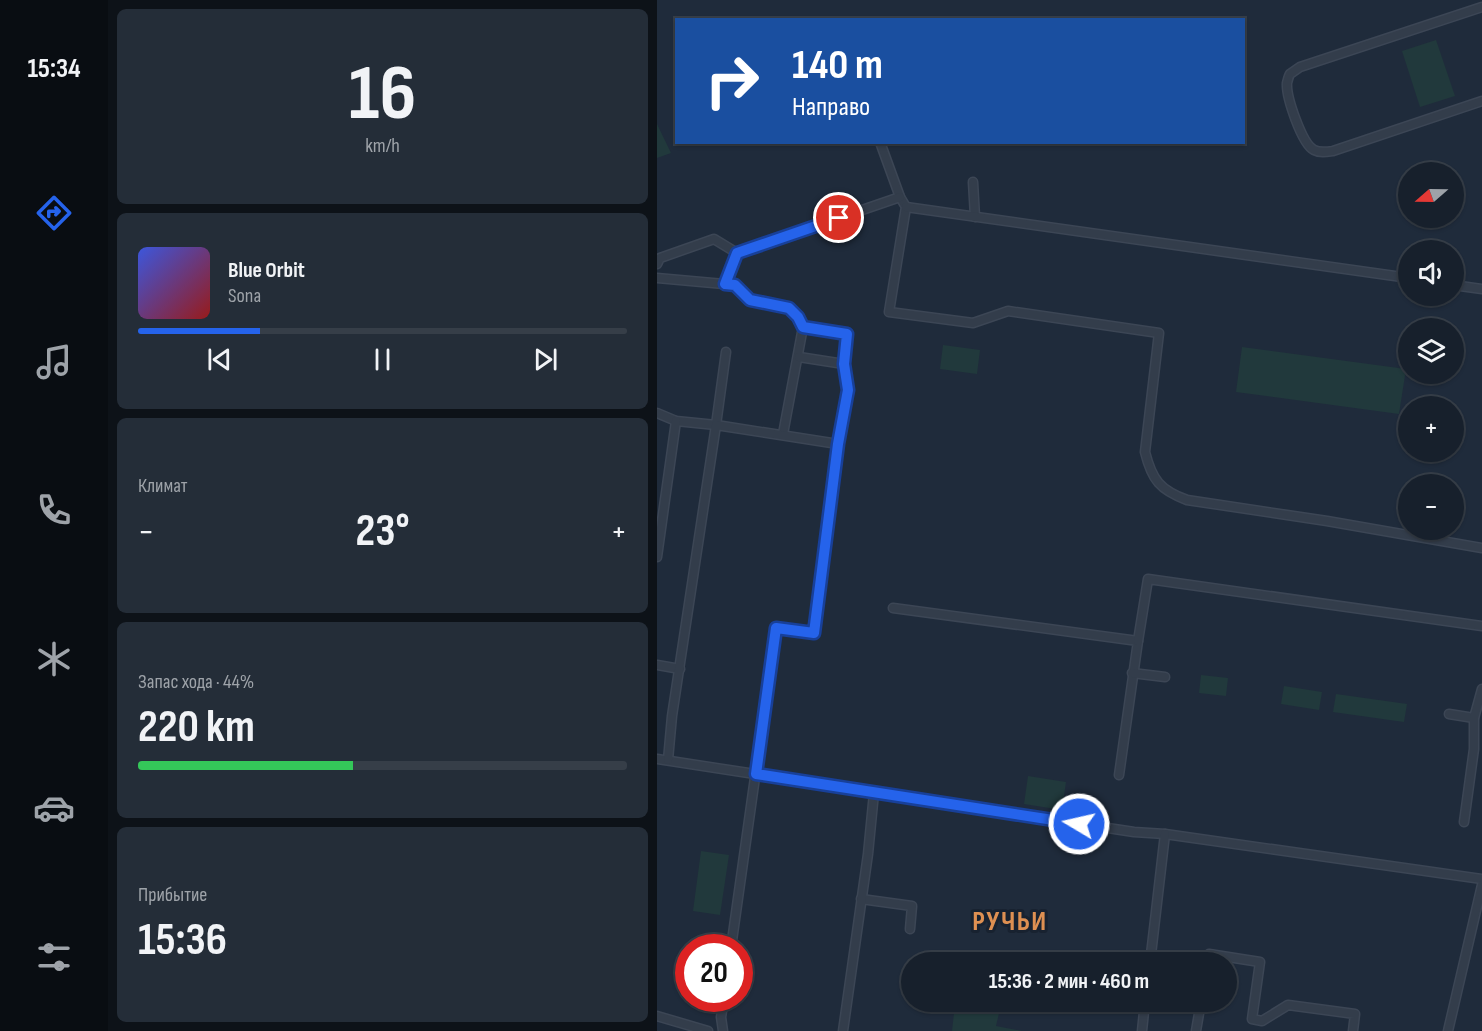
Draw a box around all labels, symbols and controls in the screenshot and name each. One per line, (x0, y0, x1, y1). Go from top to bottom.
text: 140 m (792, 40, 883, 91)
icon: right (693, 42, 771, 120)
text: 16 (349, 48, 416, 141)
text: 15:34 (27, 53, 81, 85)
text: Направо (792, 91, 870, 123)
text: km/h (365, 134, 400, 158)
north arrow (1398, 162, 1464, 228)
map controls (1398, 162, 1464, 540)
icon: directions (33, 192, 75, 234)
pin (813, 192, 864, 243)
icon: arrive (822, 201, 855, 234)
button: sound (1398, 240, 1464, 306)
text: Blue Orbit (228, 257, 305, 284)
text: Sona (228, 284, 261, 308)
button: layers (1398, 318, 1464, 384)
icon: music (33, 341, 75, 383)
icon: previous (203, 343, 236, 376)
icon: pause (366, 343, 399, 376)
icon: next (529, 343, 562, 376)
button: + (1398, 396, 1464, 462)
text: Климат (138, 474, 188, 498)
button: − (1398, 474, 1464, 540)
icon: phone (33, 489, 75, 531)
text: 23° (355, 504, 410, 559)
text: − (138, 512, 154, 552)
text: + (611, 512, 627, 552)
icon: climate (33, 638, 75, 680)
text: Запас хода · 44% (138, 670, 254, 694)
text: 220 km (138, 700, 255, 755)
icon: car (33, 787, 75, 829)
position arrow (1047, 792, 1111, 856)
text: Прибытие (138, 883, 207, 907)
district label: РУЧЬИ (972, 905, 1048, 938)
text: 15:36 (138, 913, 227, 968)
speed limit sign: 20 (675, 934, 753, 1012)
icon: filters (33, 936, 75, 978)
text: 15:36 · 2 мин · 460 m (989, 968, 1149, 995)

